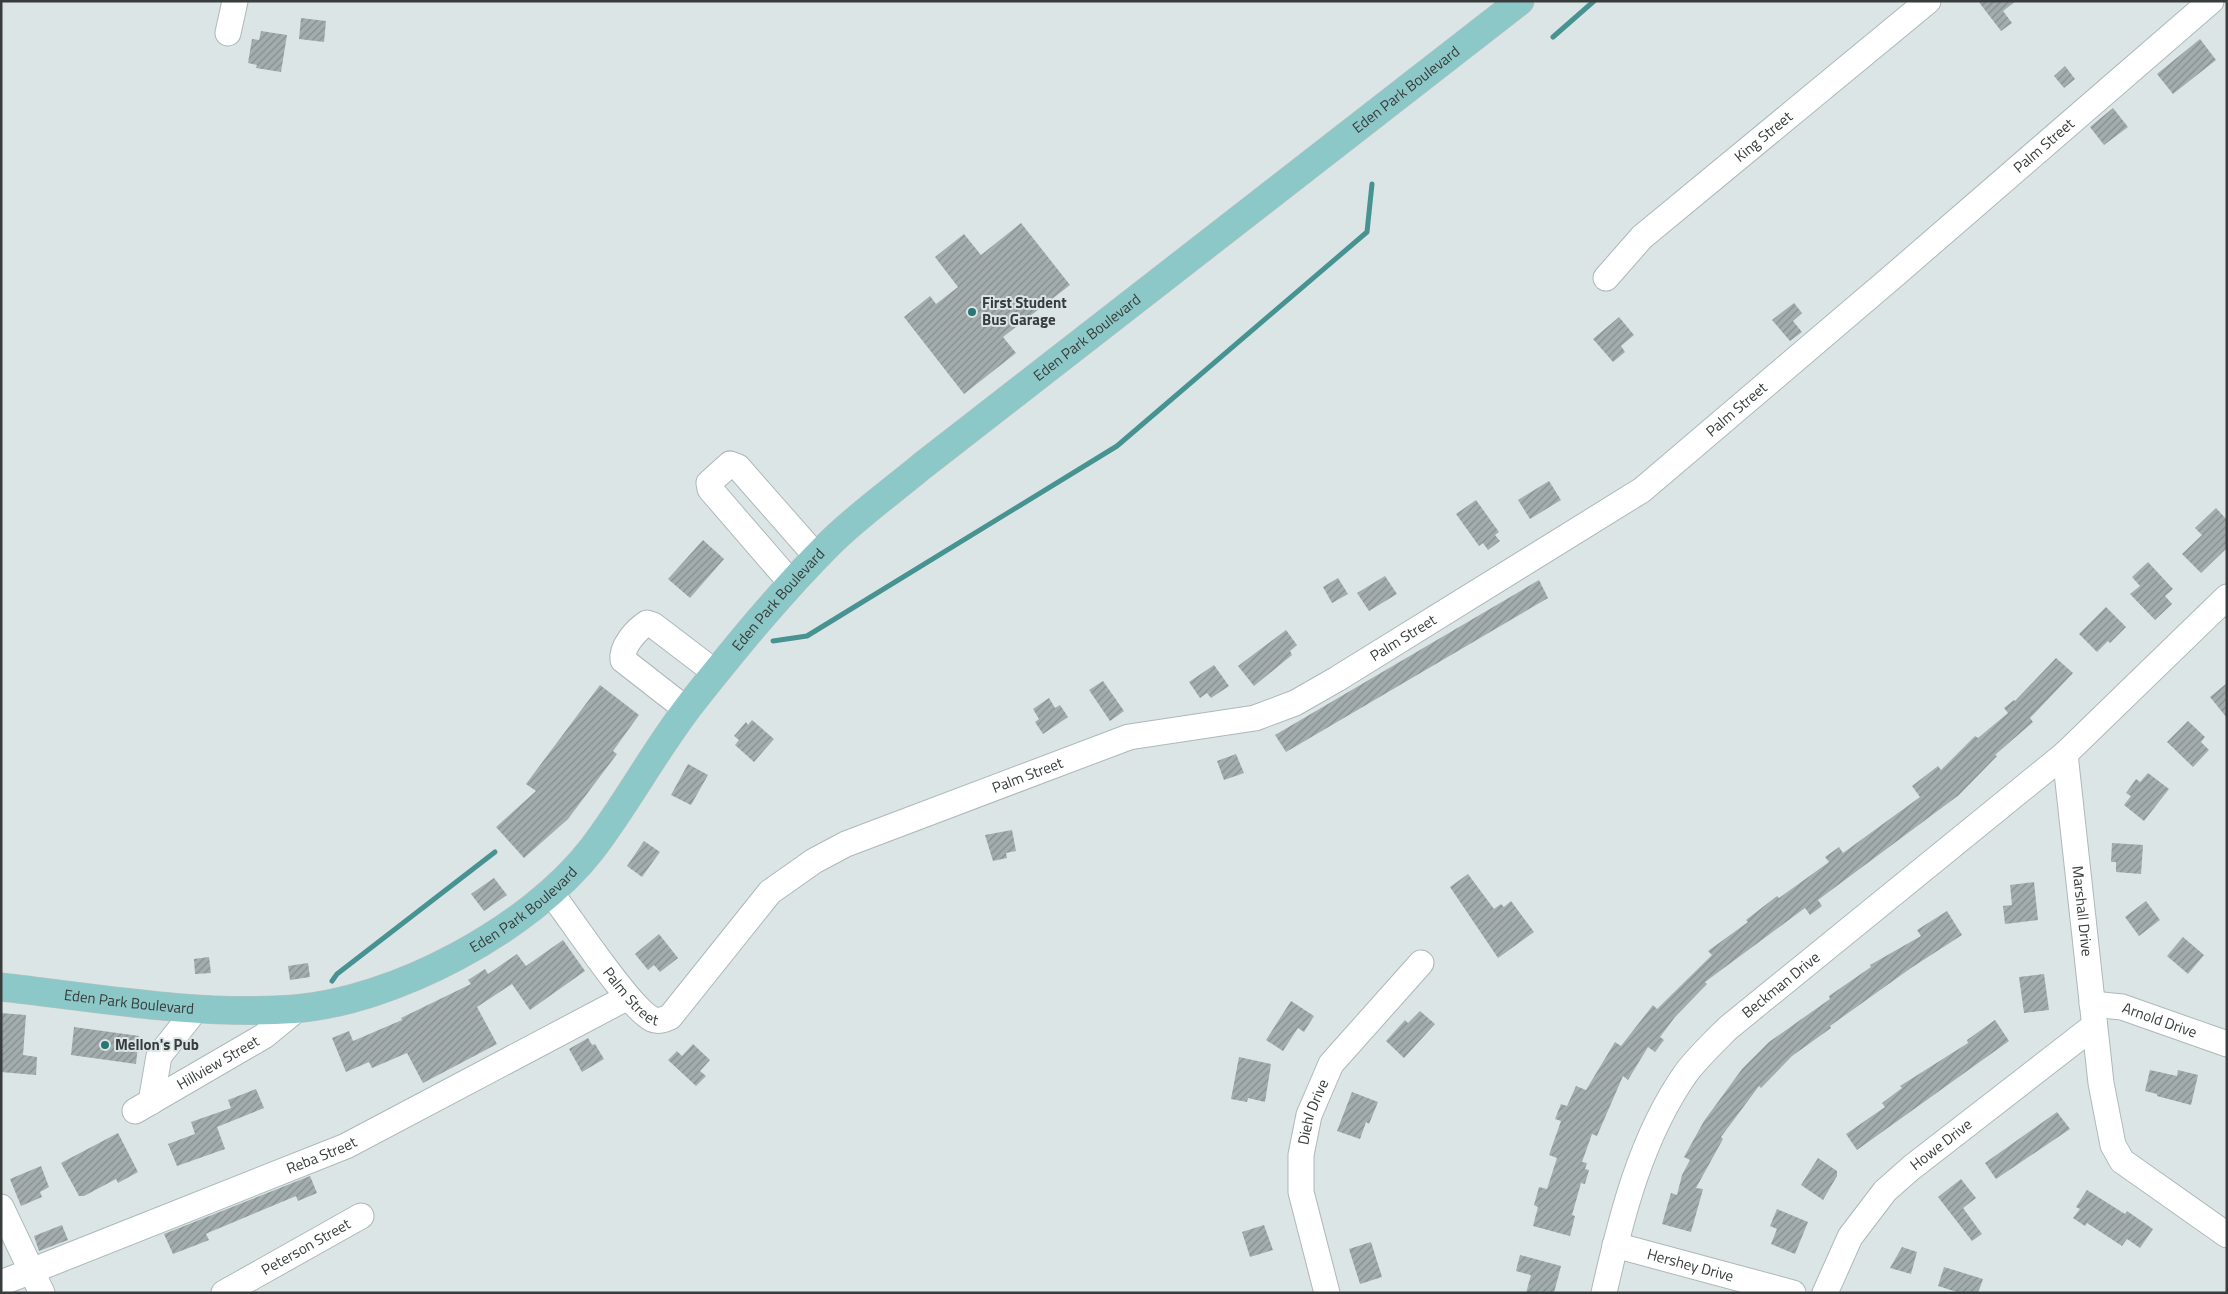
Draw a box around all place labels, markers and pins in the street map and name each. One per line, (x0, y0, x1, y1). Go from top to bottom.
place label: First Student Bus Garage (982, 291, 1067, 331)
marker: First Student Bus Garage (966, 306, 978, 318)
place label: Mellon's Pub (115, 1033, 199, 1056)
marker: Mellon's Pub (99, 1039, 111, 1051)

